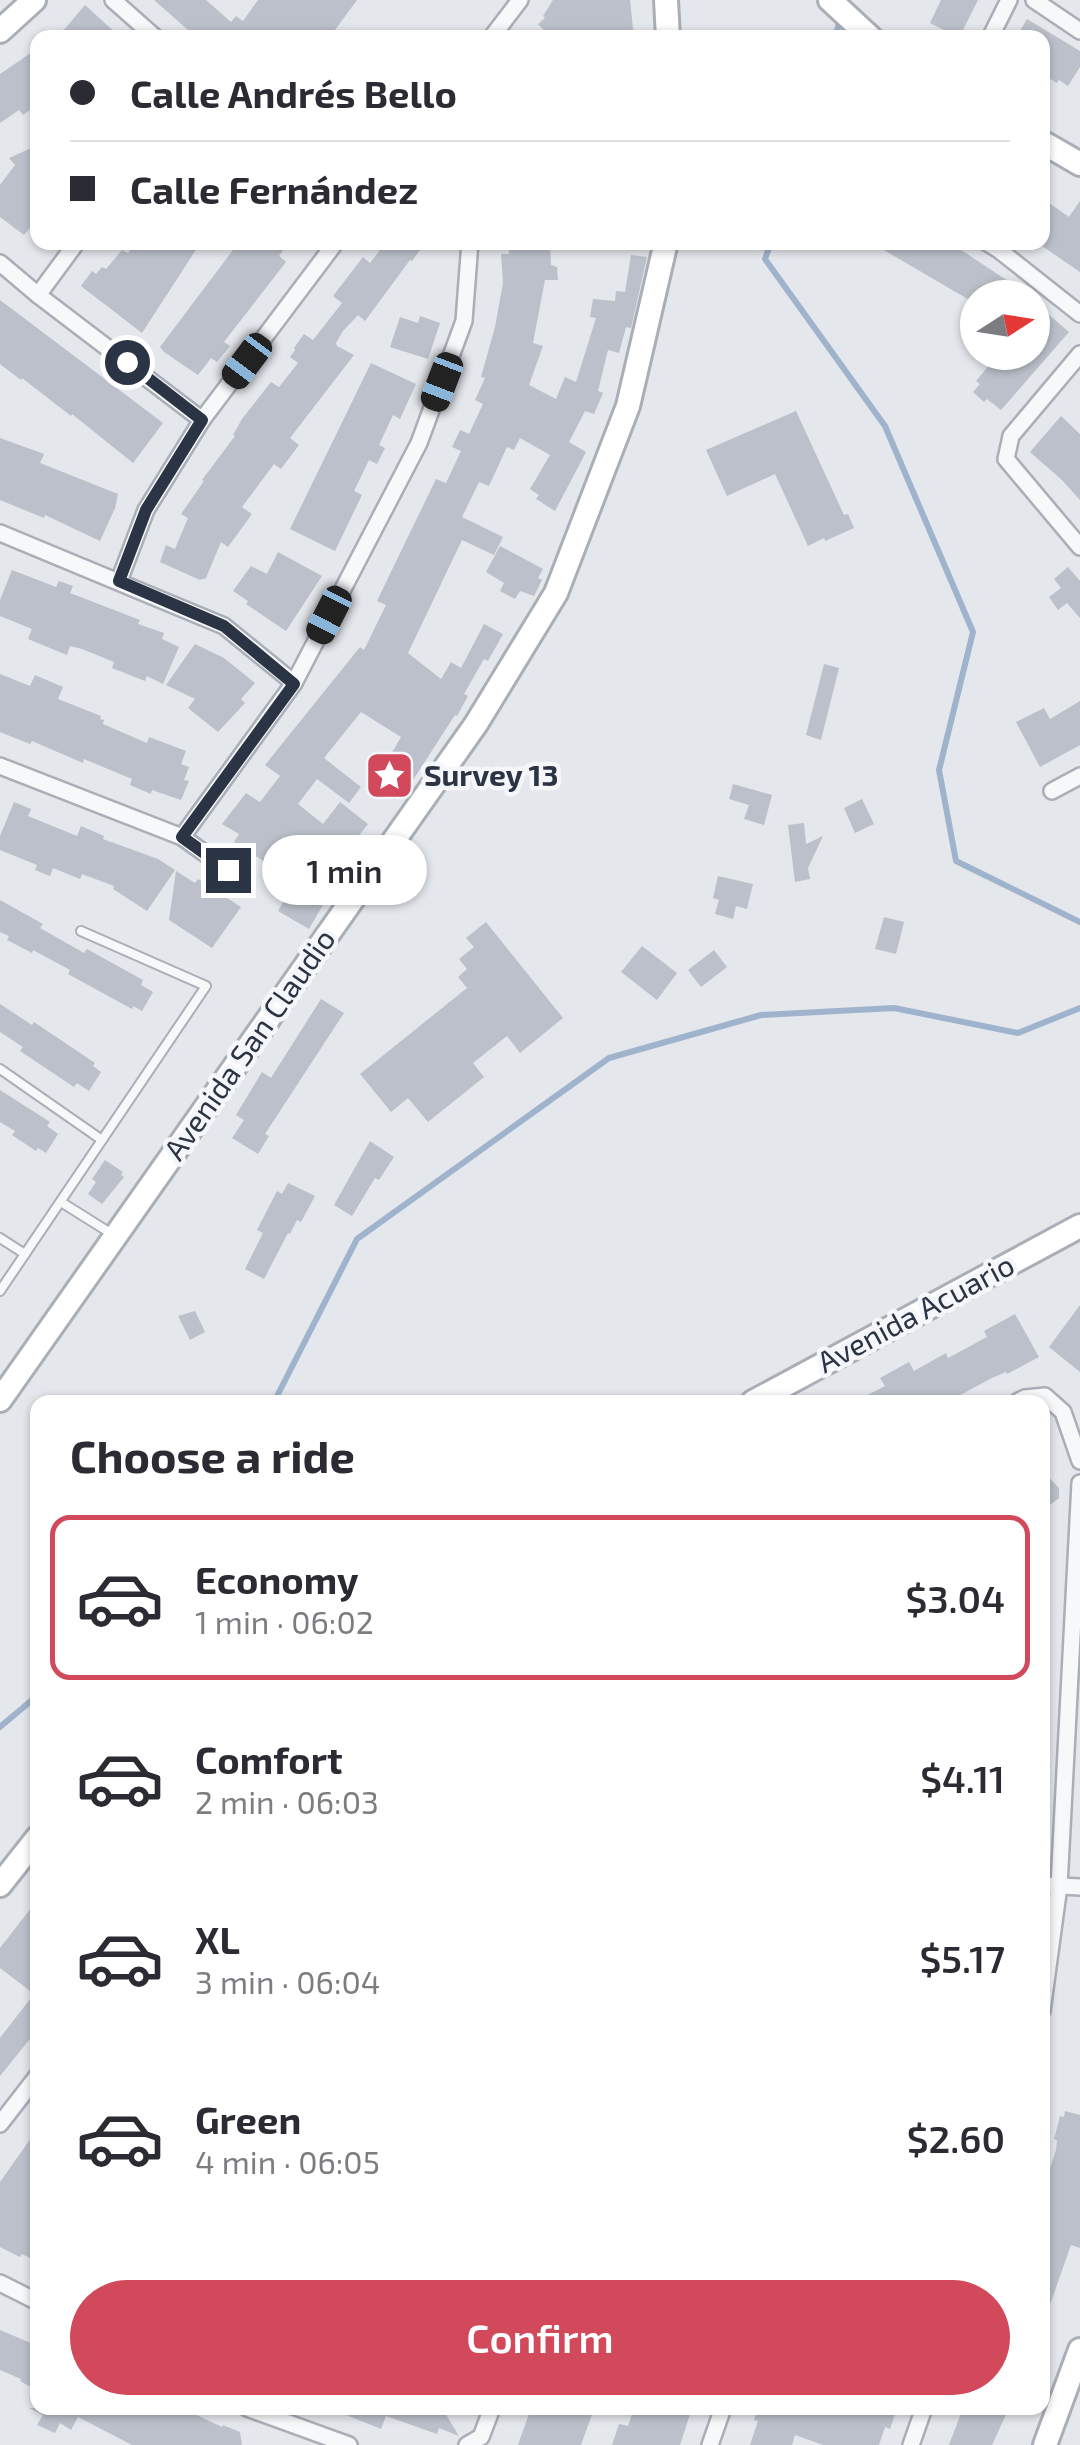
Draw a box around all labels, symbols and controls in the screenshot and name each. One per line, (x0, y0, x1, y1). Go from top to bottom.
text: Calle Andrés Bello (130, 70, 457, 116)
text: Calle Fernández (130, 166, 418, 212)
north arrow (960, 280, 1050, 370)
map controls (960, 280, 1050, 370)
car (217, 328, 277, 394)
route start (105, 340, 150, 385)
car (417, 349, 467, 415)
car (302, 581, 356, 649)
place icon: Survey 13 (363, 750, 415, 802)
place label: Survey 13 (424, 756, 558, 793)
callout: 1 min (263, 835, 428, 905)
route end (206, 848, 251, 893)
text: 1 min (307, 851, 382, 889)
street label: Avenida San Claudio (155, 921, 342, 1166)
street label: Avenida Acuario (810, 1245, 1020, 1379)
text: Choose a ride (70, 1428, 355, 1482)
icon: car (75, 1553, 165, 1643)
text: Economy (195, 1556, 359, 1602)
text: $3.04 (905, 1575, 1005, 1621)
text: 1 min · 06:02 (195, 1602, 374, 1640)
icon: car (75, 1733, 165, 1823)
text: Comfort (195, 1736, 343, 1782)
text: $4.11 (920, 1755, 1005, 1801)
text: 2 min · 06:03 (195, 1782, 379, 1820)
icon: car (75, 1913, 165, 2003)
text: XL (195, 1916, 240, 1962)
text: $5.17 (919, 1935, 1005, 1981)
text: 3 min · 06:04 (195, 1962, 380, 2000)
icon: car (75, 2093, 165, 2183)
text: Green (195, 2096, 301, 2142)
text: $2.60 (907, 2115, 1005, 2161)
text: 4 min · 06:05 (195, 2142, 380, 2180)
button: Confirm (70, 2280, 1010, 2395)

